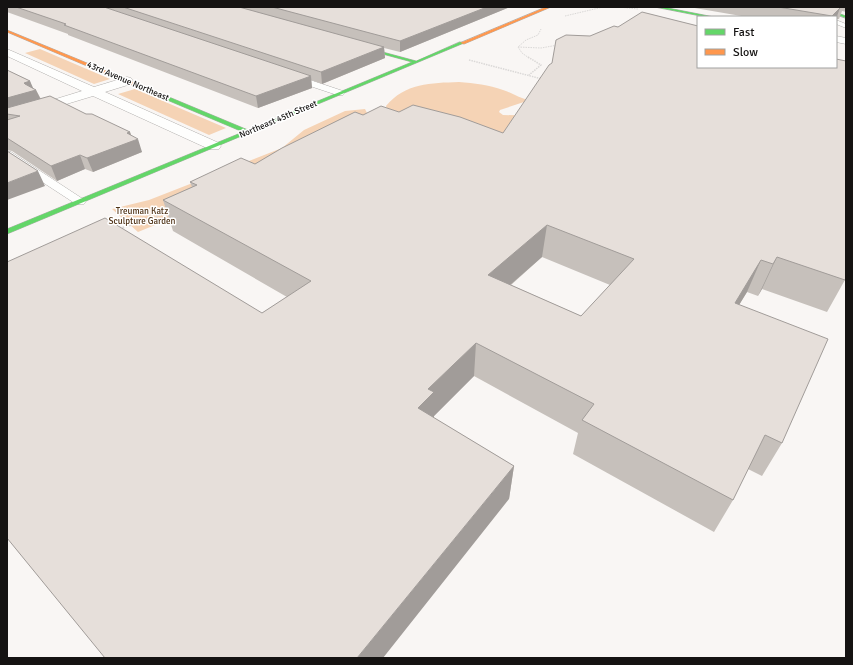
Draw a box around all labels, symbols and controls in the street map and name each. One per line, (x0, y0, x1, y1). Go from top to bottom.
legend (697, 16, 837, 68)
text: Fast (733, 25, 754, 40)
text: Slow (733, 45, 758, 60)
street label: 43rd Avenue Northeast (85, 59, 171, 104)
street label: Northeast 45th Street (238, 98, 319, 141)
park label: Treuman Katz Sculpture Garden (108, 206, 176, 227)

